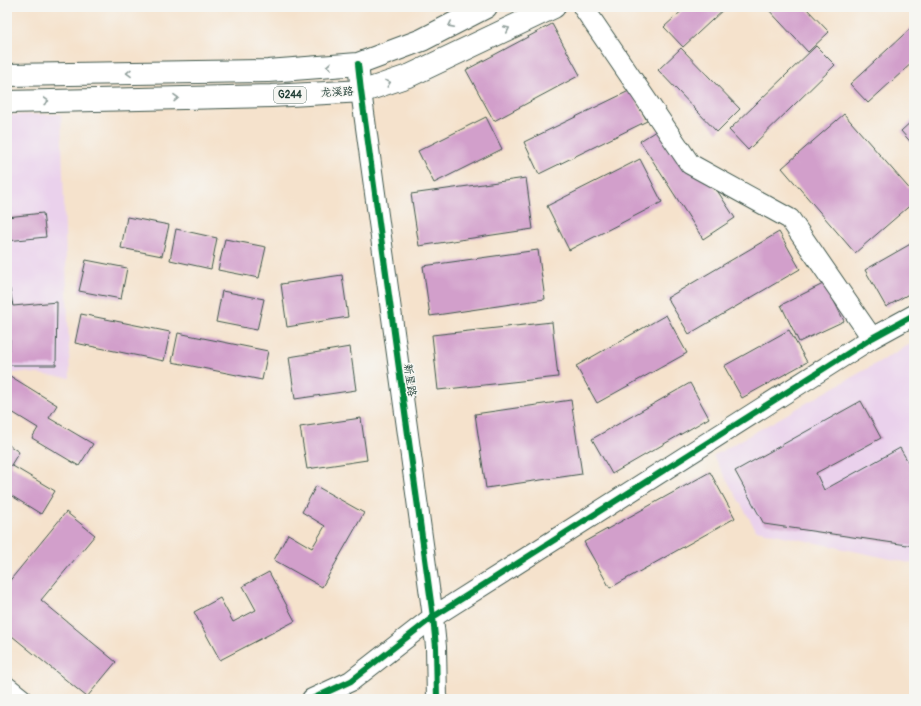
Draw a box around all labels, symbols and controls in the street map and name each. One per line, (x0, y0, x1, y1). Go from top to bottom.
one-way arrow (448, 20, 455, 28)
one-way arrow (503, 26, 510, 34)
one-way arrow (326, 62, 332, 71)
one-way arrow (126, 69, 132, 77)
one-way arrow (385, 79, 392, 87)
street label: 龙溪路 (320, 85, 354, 99)
road number: G244 (274, 87, 306, 103)
one-way arrow (173, 94, 179, 102)
one-way arrow (43, 97, 49, 105)
street label: 新星路 (401, 363, 419, 397)

